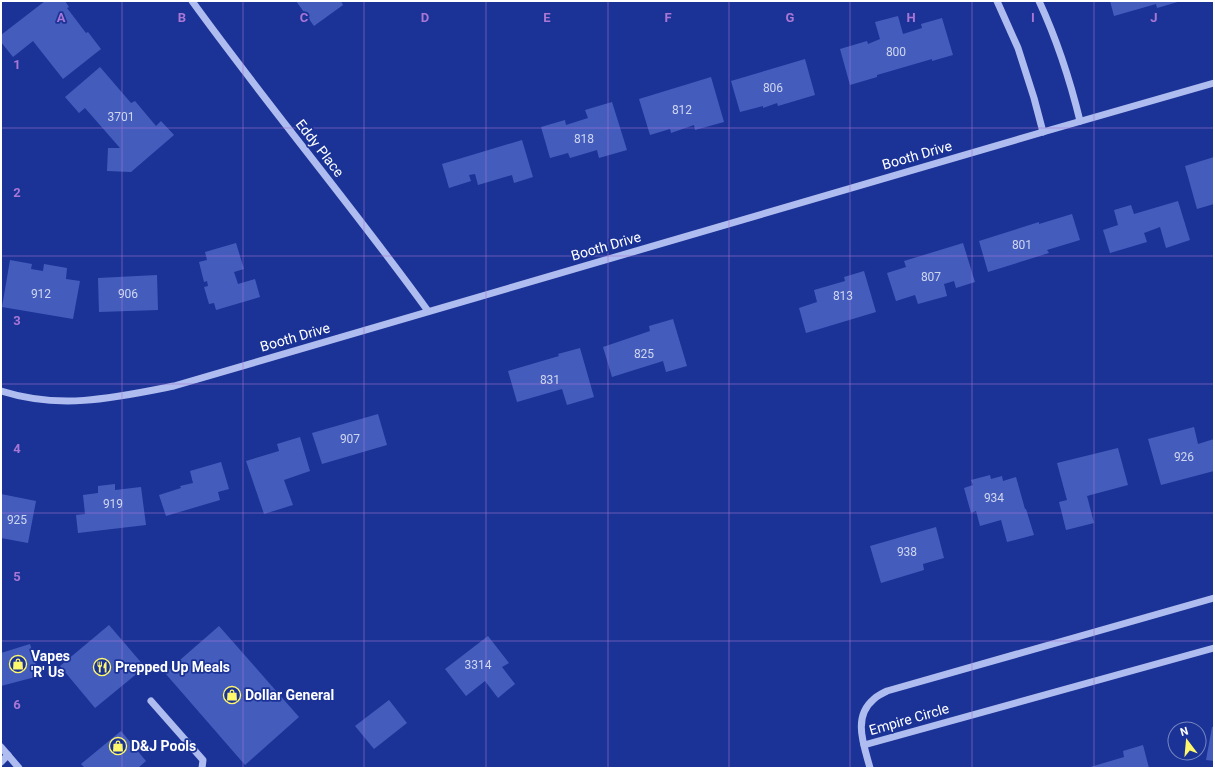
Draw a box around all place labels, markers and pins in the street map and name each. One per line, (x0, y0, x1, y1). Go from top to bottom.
place label: Vapes 'R' Us (31, 648, 70, 680)
shop icon: Vapes 'R' Us (8, 654, 28, 674)
restaurant icon: Prepped Up Meals (92, 657, 112, 677)
place label: Prepped Up Meals (115, 659, 230, 675)
shop icon: Dollar General (222, 685, 242, 705)
place label: Dollar General (245, 687, 334, 703)
shop icon: D&J Pools (108, 736, 128, 756)
place label: D&J Pools (131, 738, 196, 754)

